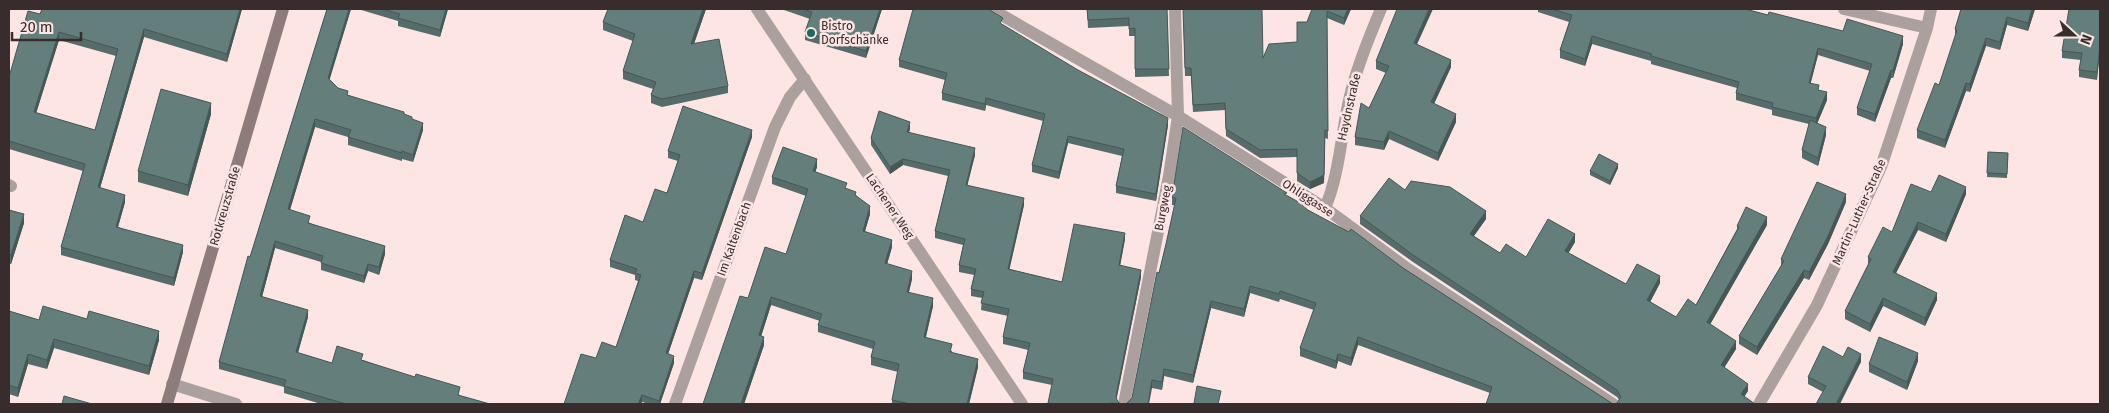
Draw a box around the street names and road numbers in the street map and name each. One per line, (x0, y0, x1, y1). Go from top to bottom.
street label: Haydnstraße (1334, 72, 1364, 142)
street label: Martin-Luther-Straße (1829, 157, 1889, 267)
street label: Rotkreuzstraße (207, 165, 243, 247)
street label: Lachener Weg (863, 171, 917, 242)
street label: Ohliggasse (1280, 176, 1336, 220)
street label: Burgweg (1152, 183, 1174, 232)
street label: Im Kaltenbach (714, 200, 754, 278)

